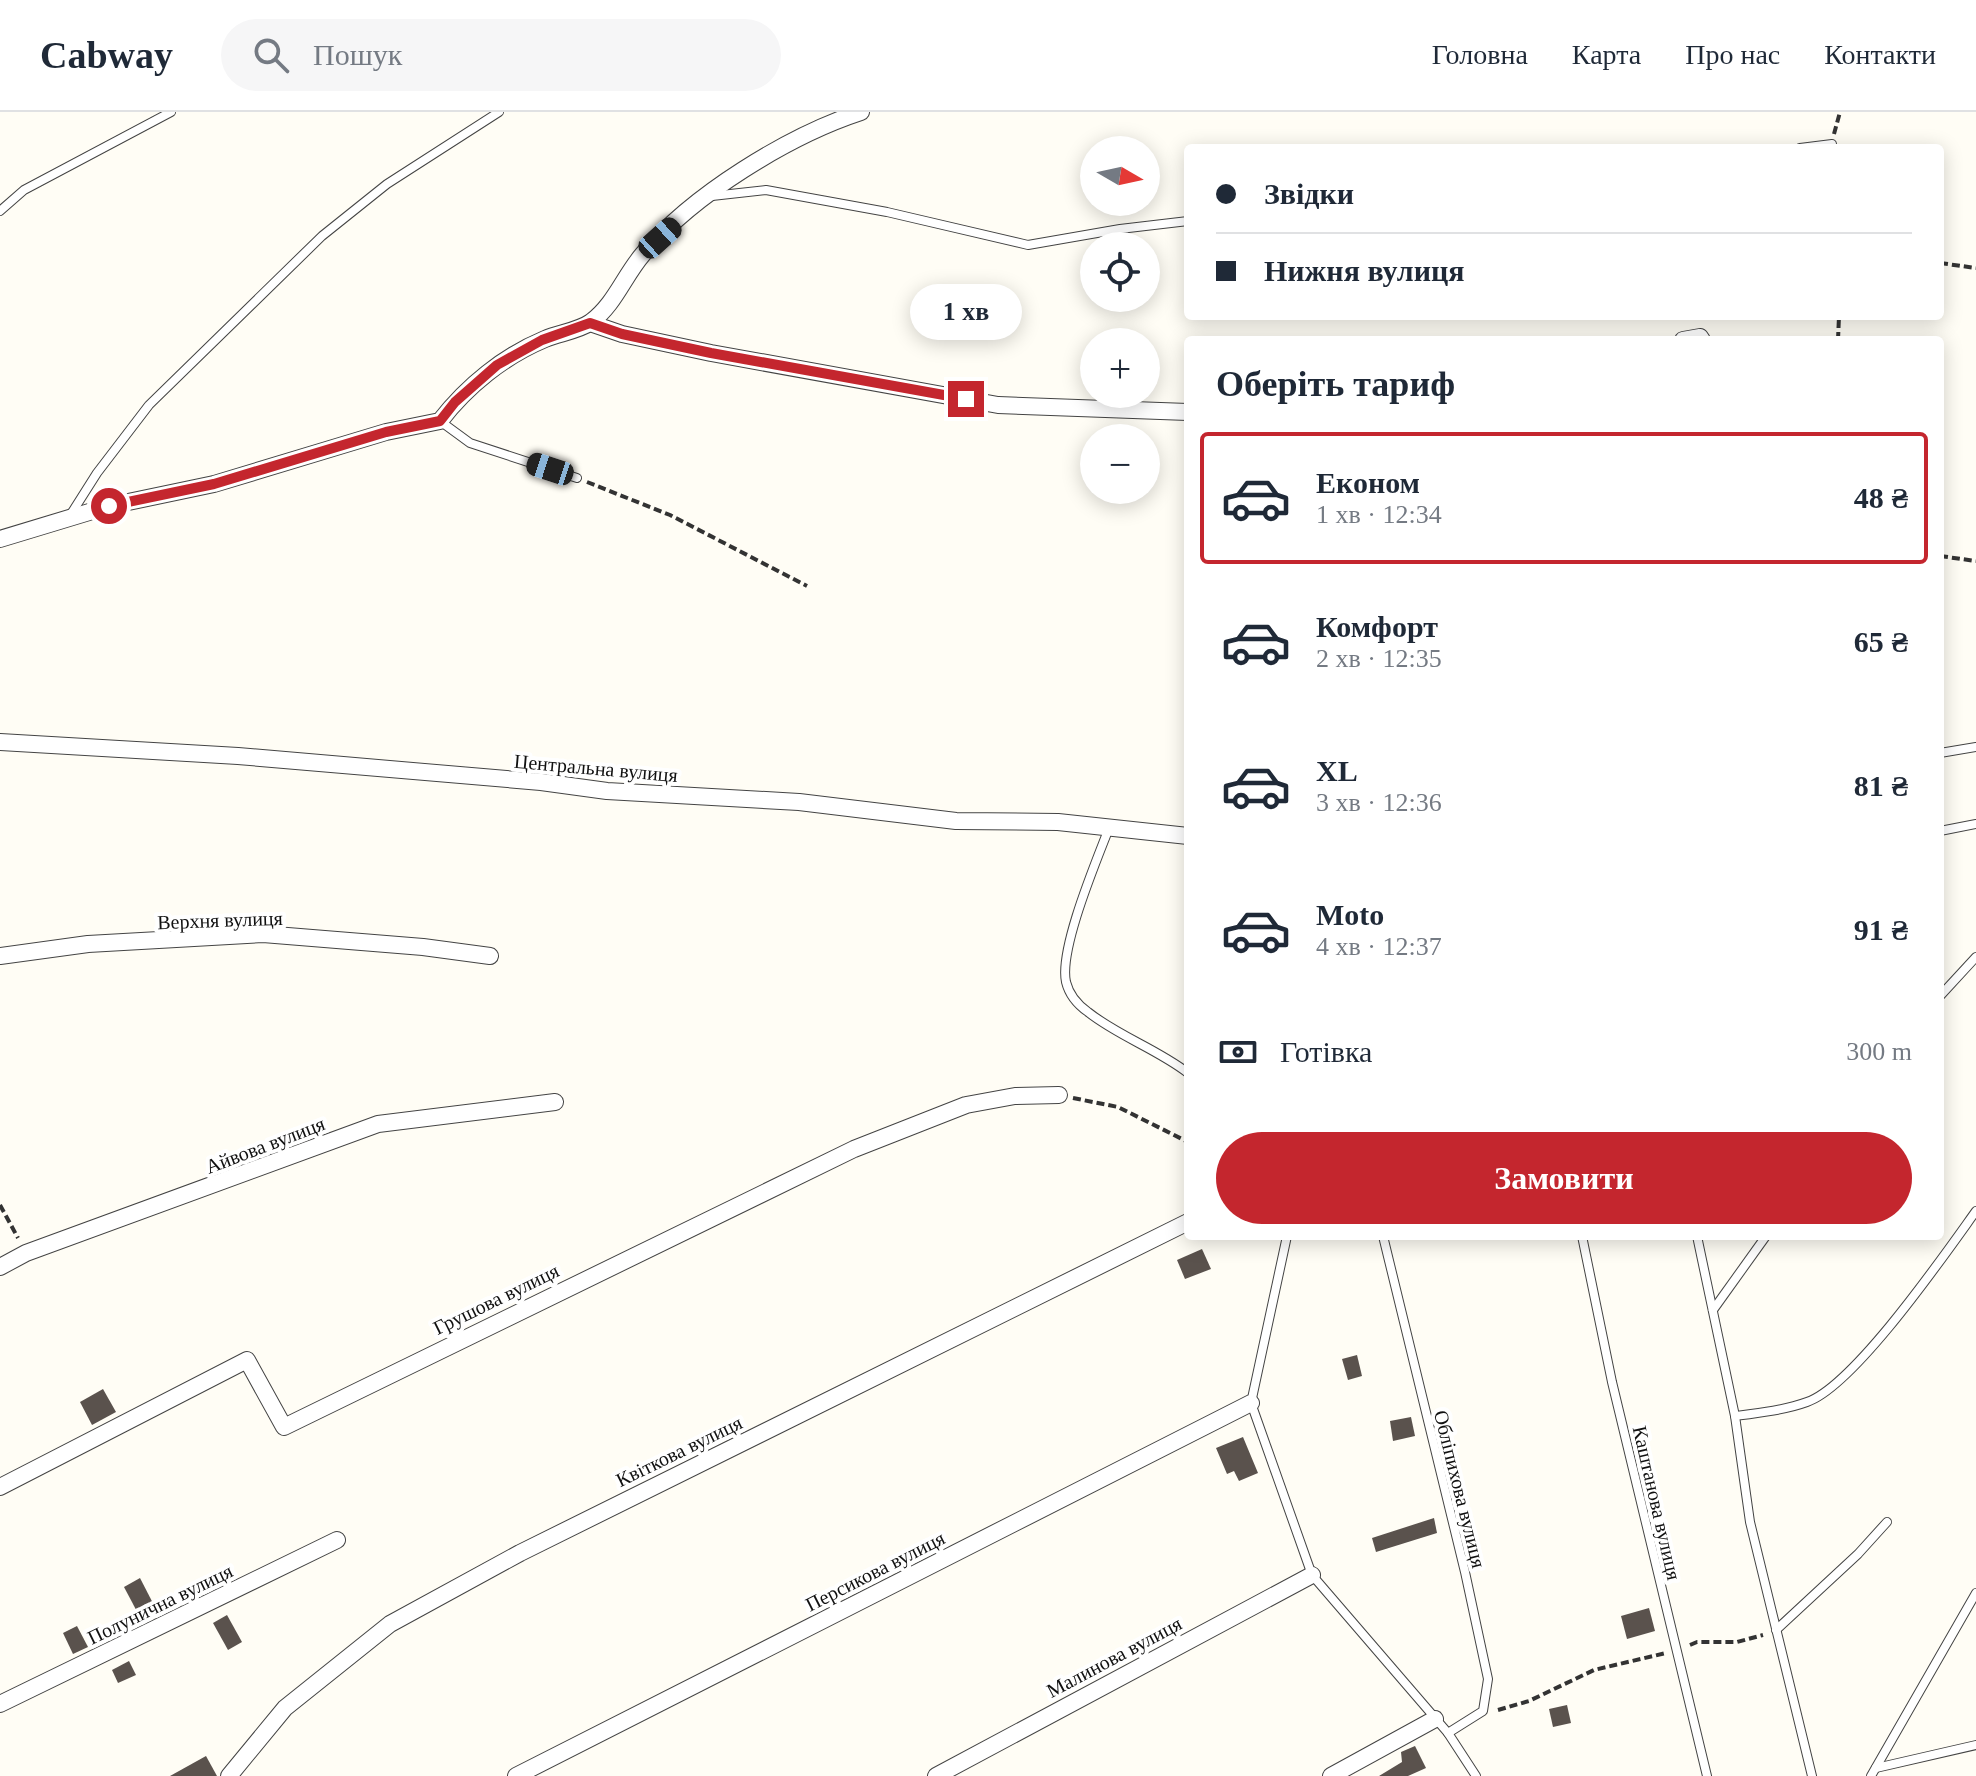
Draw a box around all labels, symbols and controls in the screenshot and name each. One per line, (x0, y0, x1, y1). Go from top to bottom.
search box (221, 19, 781, 91)
icon: search (249, 33, 293, 77)
text: Cabway (40, 34, 173, 76)
text: Пошук (313, 38, 402, 71)
text: Головна (1432, 39, 1528, 70)
text: Карта (1572, 39, 1641, 70)
text: Про нас (1685, 39, 1780, 70)
text: Контакти (1824, 39, 1936, 70)
north arrow (1080, 136, 1160, 216)
map controls (1080, 136, 1160, 504)
text: Звідки (1264, 177, 1354, 210)
car (634, 213, 686, 263)
button: locate (1080, 232, 1160, 312)
text: Нижня вулиця (1264, 254, 1464, 287)
callout: 1 хв (910, 283, 1022, 339)
text: 1 хв (943, 297, 989, 326)
button: + (1080, 328, 1160, 408)
text: Оберіть тариф (1216, 364, 1455, 404)
route end (948, 381, 984, 417)
button: − (1080, 424, 1160, 504)
car (523, 450, 577, 488)
icon: car (1220, 462, 1292, 534)
text: Економ (1316, 466, 1420, 499)
text: 48 ₴ (1854, 481, 1908, 514)
route start (91, 488, 127, 524)
text: 1 хв · 12:34 (1316, 500, 1442, 529)
icon: car (1220, 606, 1292, 678)
text: Комфорт (1316, 610, 1438, 643)
text: 65 ₴ (1854, 625, 1908, 658)
text: 2 хв · 12:35 (1316, 644, 1442, 673)
street label: Центральна вулиця (513, 750, 679, 787)
icon: car (1220, 750, 1292, 822)
text: XL (1316, 754, 1358, 787)
text: 81 ₴ (1854, 769, 1908, 802)
text: 3 хв · 12:36 (1316, 788, 1442, 817)
icon: car (1220, 894, 1292, 966)
text: Moto (1316, 898, 1384, 931)
street label: Верхня вулиця (157, 907, 283, 934)
text: 91 ₴ (1854, 913, 1908, 946)
text: 4 хв · 12:37 (1316, 932, 1442, 961)
icon: cash (1216, 1030, 1260, 1074)
text: Готівка (1280, 1035, 1372, 1068)
text: 300 m (1846, 1037, 1912, 1066)
street label: Айвова вулиця (202, 1112, 328, 1179)
button: Замовити (1216, 1132, 1912, 1224)
street label: Грушова вулиця (430, 1259, 563, 1340)
street label: Обліпихова вулиця (1429, 1408, 1490, 1570)
street label: Квіткова вулиця (612, 1411, 746, 1492)
street label: Каштанова вулиця (1628, 1424, 1685, 1582)
street label: Персикова вулиця (802, 1526, 949, 1616)
street label: Полунична вулиця (84, 1559, 237, 1650)
street label: Малинова вулиця (1043, 1612, 1186, 1703)

